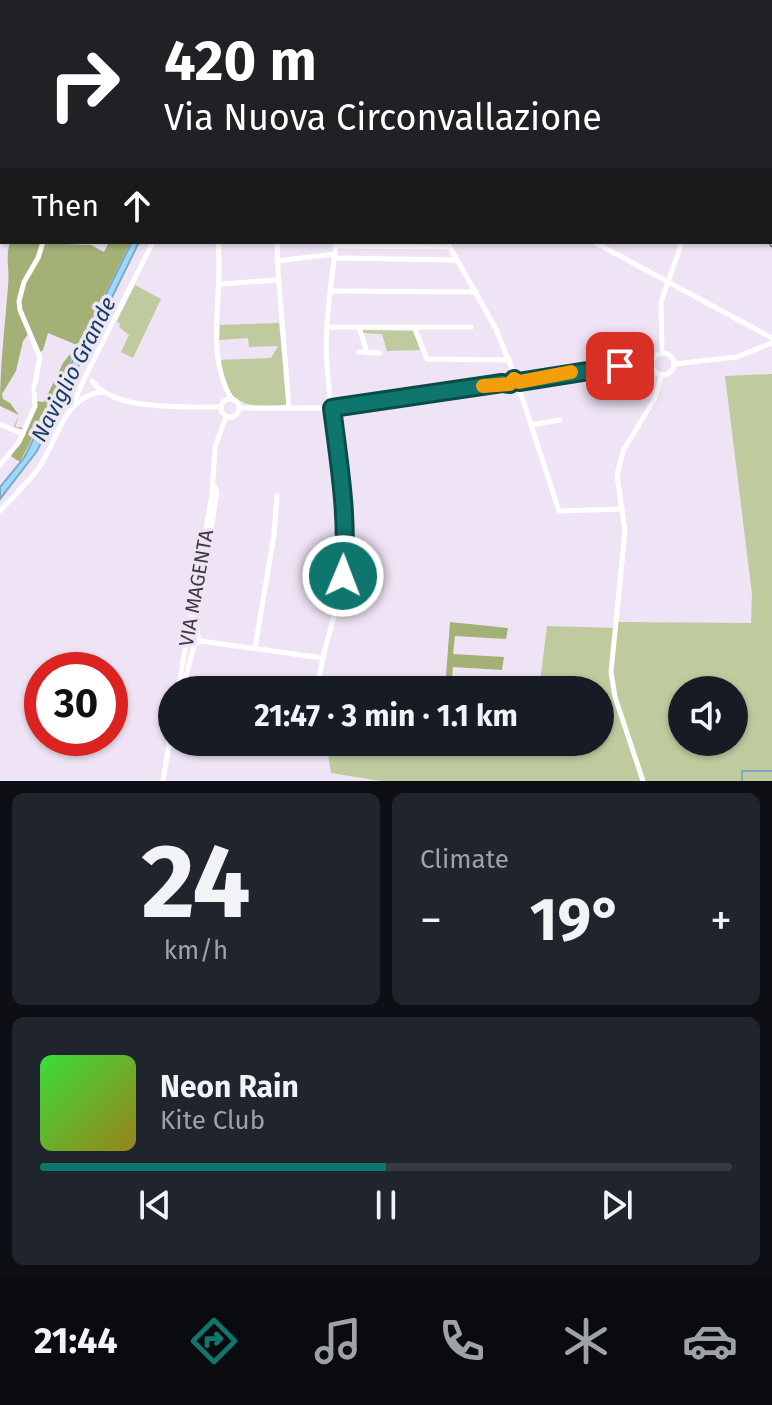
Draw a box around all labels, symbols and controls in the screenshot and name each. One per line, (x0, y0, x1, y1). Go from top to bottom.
text: 420 m (164, 28, 317, 95)
icon: right (32, 32, 136, 136)
text: Via Nuova Circonvallazione (164, 96, 602, 140)
icon: ahead (115, 184, 159, 228)
text: Then (32, 188, 99, 224)
water label: Naviglio Grande (25, 292, 122, 446)
pin (586, 332, 654, 400)
icon: arrive (598, 344, 642, 388)
street label: VIA MAGENTA (174, 527, 218, 648)
position arrow (301, 534, 385, 618)
speed limit sign: 30 (24, 652, 128, 756)
map controls (668, 676, 748, 756)
button: sound (668, 676, 748, 756)
text: 21:47 · 3 min · 1.1 km (254, 698, 518, 734)
text: 24 (141, 820, 251, 945)
text: Climate (420, 844, 509, 875)
text: 19° (530, 884, 622, 956)
text: − (420, 894, 442, 947)
text: + (710, 894, 732, 947)
text: km/h (164, 935, 228, 966)
text: Neon Rain (160, 1069, 299, 1105)
text: Kite Club (160, 1105, 265, 1136)
icon: previous (133, 1183, 177, 1227)
icon: pause (364, 1183, 408, 1227)
icon: next (595, 1183, 639, 1227)
icon: directions (186, 1313, 242, 1369)
icon: music (310, 1313, 366, 1369)
icon: phone (434, 1313, 490, 1369)
icon: climate (558, 1313, 614, 1369)
icon: car (682, 1313, 738, 1369)
text: 21:44 (34, 1319, 118, 1363)

